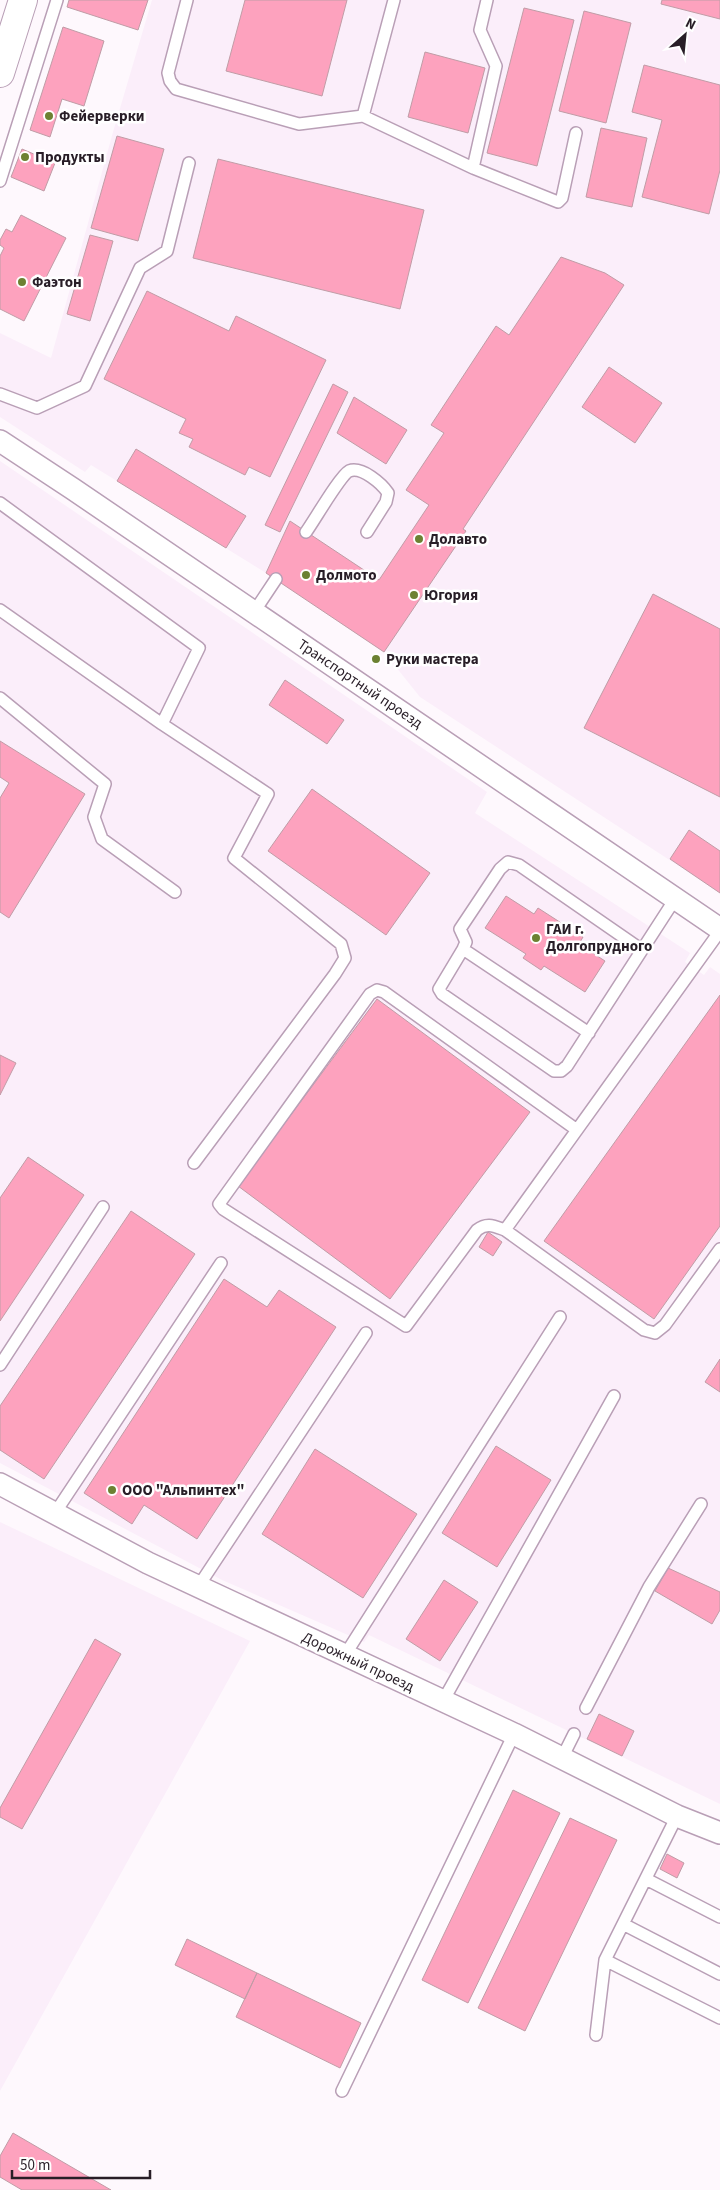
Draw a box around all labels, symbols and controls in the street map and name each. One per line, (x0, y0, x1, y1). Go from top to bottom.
north arrow (660, 10, 710, 60)
text: N (682, 13, 699, 35)
place label: Фейерверки (59, 106, 145, 127)
marker: Фейерверки (43, 110, 55, 122)
place label: Продукты (35, 147, 105, 168)
marker: Продукты (19, 151, 31, 163)
place label: Фаэтон (32, 272, 82, 293)
marker: Фаэтон (16, 276, 28, 288)
place label: Долавто (429, 529, 487, 550)
marker: Долавто (413, 533, 425, 545)
place label: Долмото (316, 565, 376, 586)
marker: Долмото (300, 569, 312, 581)
place label: Югория (424, 585, 478, 606)
marker: Югория (408, 589, 420, 601)
street label: Транспортный проезд (293, 634, 427, 734)
place label: Руки мастера (386, 649, 479, 670)
marker: Руки мастера (370, 653, 382, 665)
place label: ГАИ г. Долгопрудного (546, 919, 652, 957)
marker: ГАИ г. Долгопрудного (530, 932, 542, 944)
place label: ООО "Альпинтех" (122, 1480, 244, 1501)
marker: ООО "Альпинтех" (106, 1484, 118, 1496)
street label: Дорожный проезд (298, 1627, 418, 1697)
scale bar (12, 2148, 150, 2180)
text: 50 m (20, 2155, 50, 2176)

